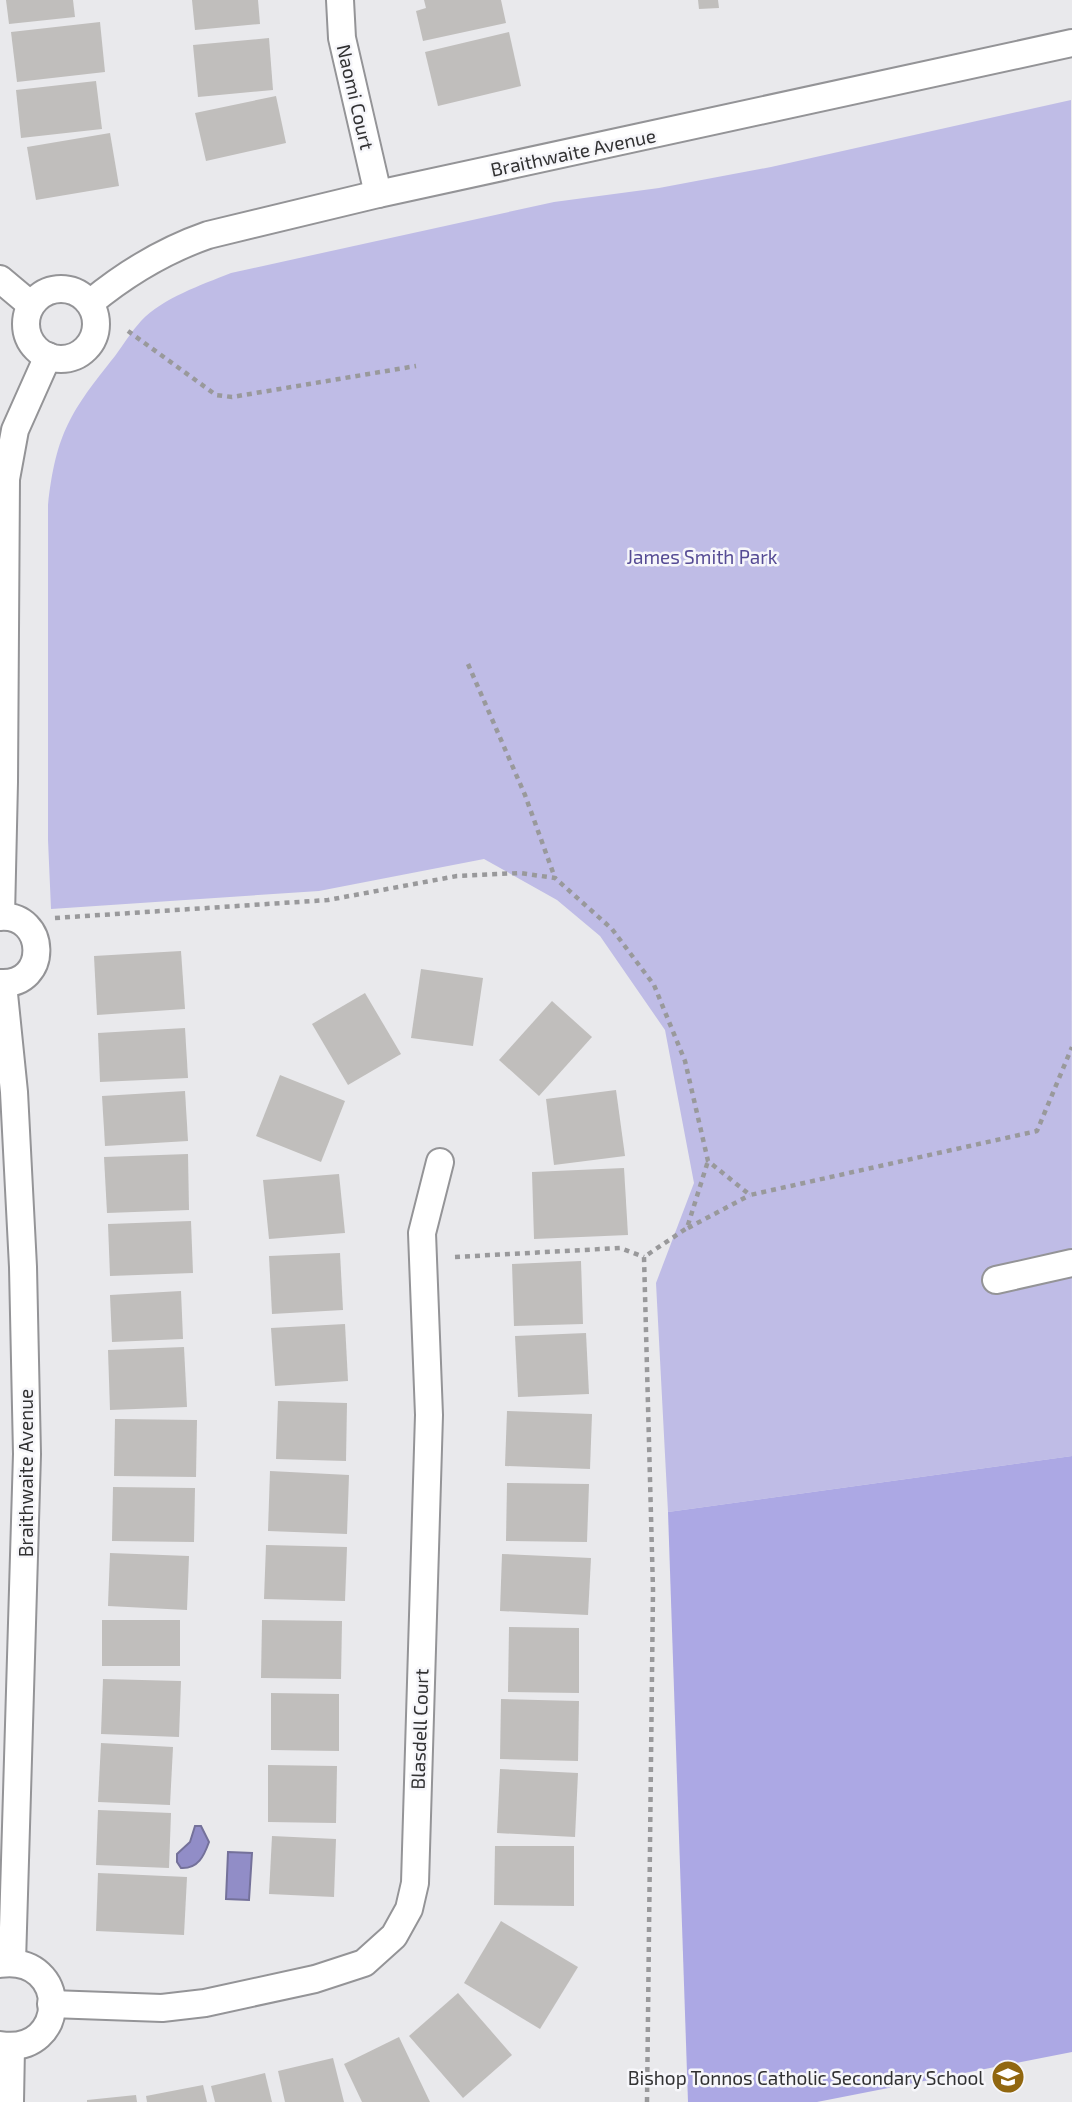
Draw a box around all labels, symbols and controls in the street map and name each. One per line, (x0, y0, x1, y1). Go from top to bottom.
street label: Naomi Court (333, 42, 379, 152)
street label: Braithwaite Avenue (488, 123, 658, 181)
park label: James Smith Park (626, 545, 778, 568)
street label: Braithwaite Avenue (14, 1389, 37, 1557)
street label: Blasdell Court (405, 1668, 433, 1790)
school or university icon: Bishop Tonnos Catholic Secondary School (989, 2058, 1027, 2096)
place label: Bishop Tonnos Catholic Secondary School (628, 2066, 984, 2089)

